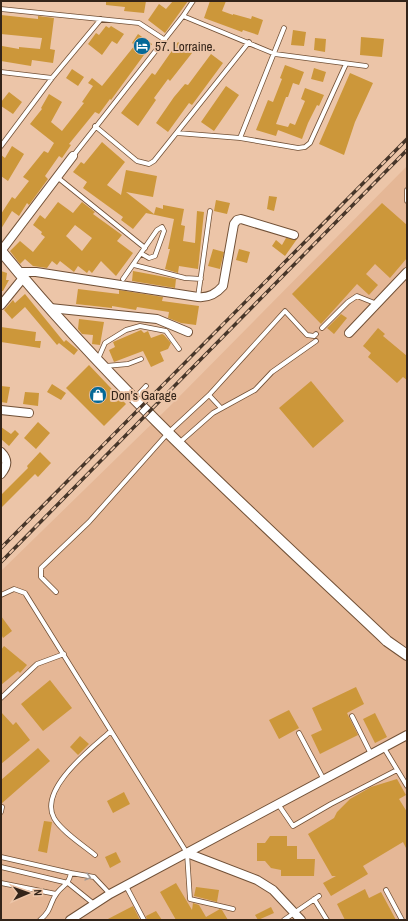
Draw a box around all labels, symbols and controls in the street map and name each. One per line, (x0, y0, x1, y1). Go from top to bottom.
hotel icon: 57. Lorraine. (132, 36, 152, 56)
place label: 57. Lorraine. (155, 38, 215, 55)
shop icon: Don’s Garage (88, 385, 108, 405)
place label: Don’s Garage (111, 387, 177, 404)
one-way arrow (85, 872, 92, 880)
north arrow (8, 873, 48, 913)
text: N (31, 889, 45, 896)

